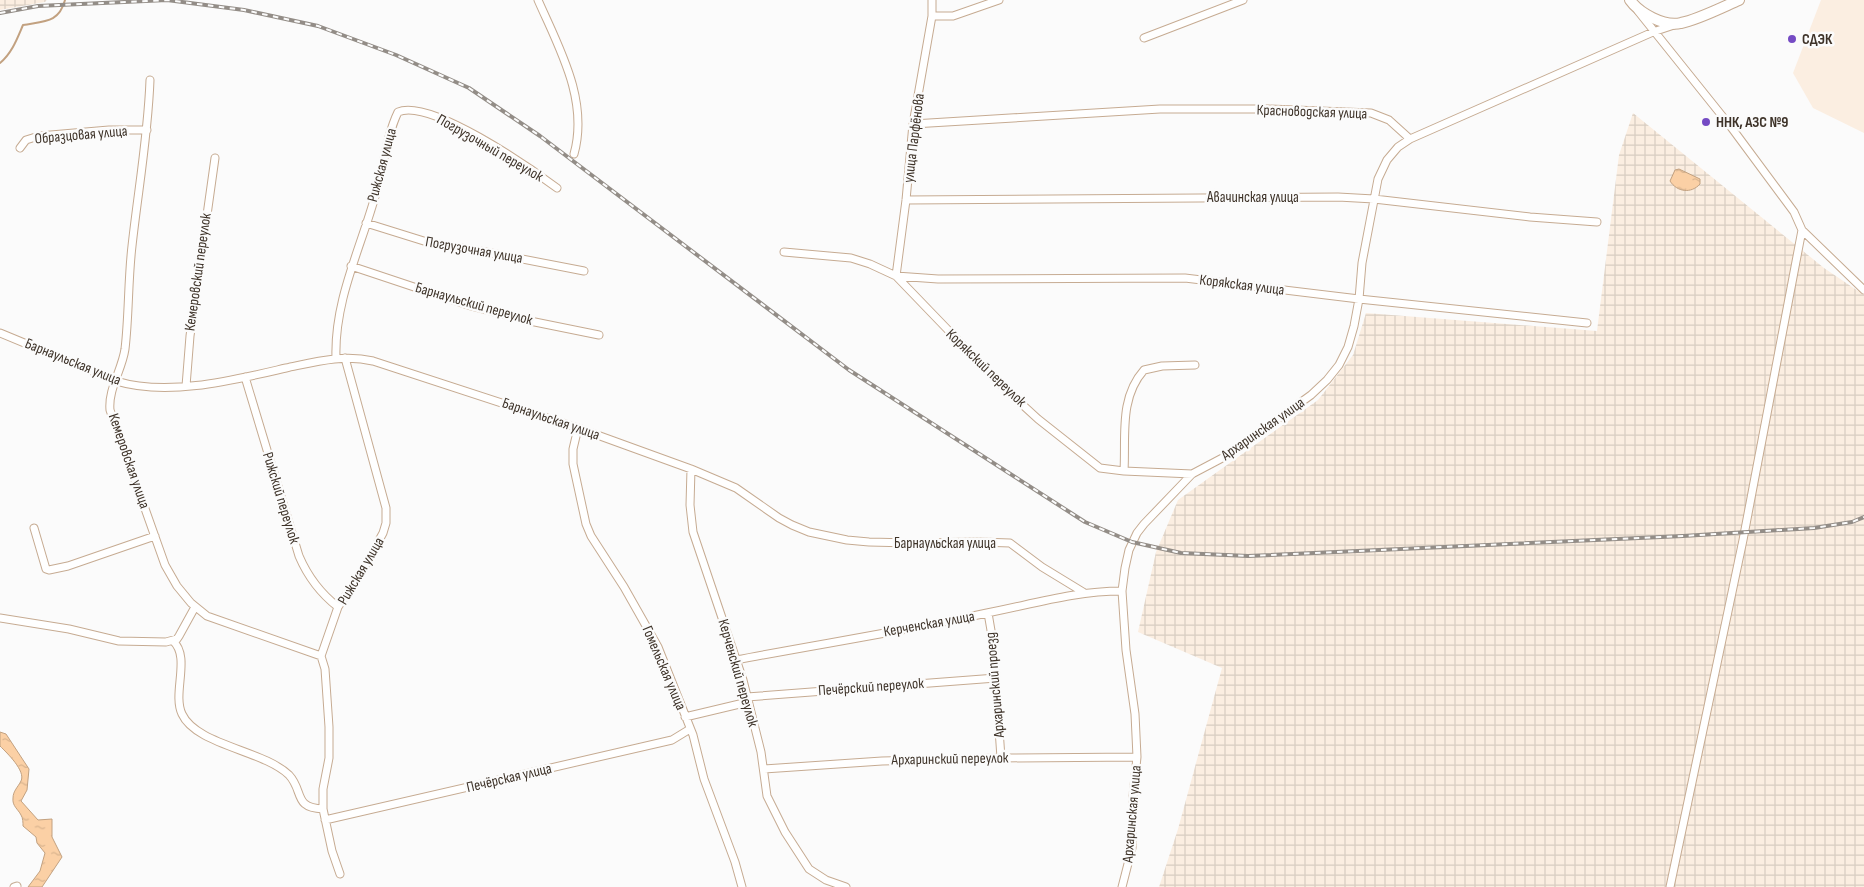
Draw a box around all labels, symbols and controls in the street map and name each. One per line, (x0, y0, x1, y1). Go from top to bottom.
place label: СДЭК (1802, 30, 1833, 49)
marker: СДЭК (1786, 33, 1798, 45)
street label: улица Парфёнова (899, 92, 929, 184)
street label: Красноводская улица (1256, 101, 1368, 123)
street label: Погрузочный переулок (433, 110, 547, 186)
place label: ННК, АЗС №9 (1716, 113, 1788, 132)
marker: ННК, АЗС №9 (1700, 116, 1712, 128)
street label: Образцовая улица (34, 121, 128, 149)
street label: Рижская улица (363, 126, 401, 204)
street label: Авачинская улица (1206, 188, 1299, 207)
street label: Кемеровский переулок (180, 212, 216, 332)
street label: Погрузочная улица (424, 232, 524, 268)
street label: Корякская улица (1198, 270, 1286, 300)
street label: Барнаульский переулок (413, 278, 535, 330)
street label: Корякский переулок (942, 325, 1030, 411)
street label: Барнаульская улица (22, 334, 124, 390)
street label: Барнаульская улица (500, 393, 603, 445)
street label: Архаринская улица (1217, 393, 1309, 465)
street label: Кемеровская улица (104, 411, 154, 511)
street label: Рижский переулок (258, 450, 304, 546)
street label: Рижская улица (333, 534, 389, 608)
street label: Барнаульская улица (894, 534, 996, 553)
street label: Керченская улица (882, 607, 976, 641)
street label: Керченский переулок (714, 617, 763, 729)
street label: Гомельская улица (638, 623, 690, 713)
street label: Архаринский проезд (981, 631, 1009, 740)
street label: Печёрский переулок (817, 674, 925, 700)
street label: Архаринский переулок (890, 748, 1009, 770)
street label: Печёрская улица (465, 759, 554, 797)
street label: Архаринская улица (1118, 764, 1146, 864)

